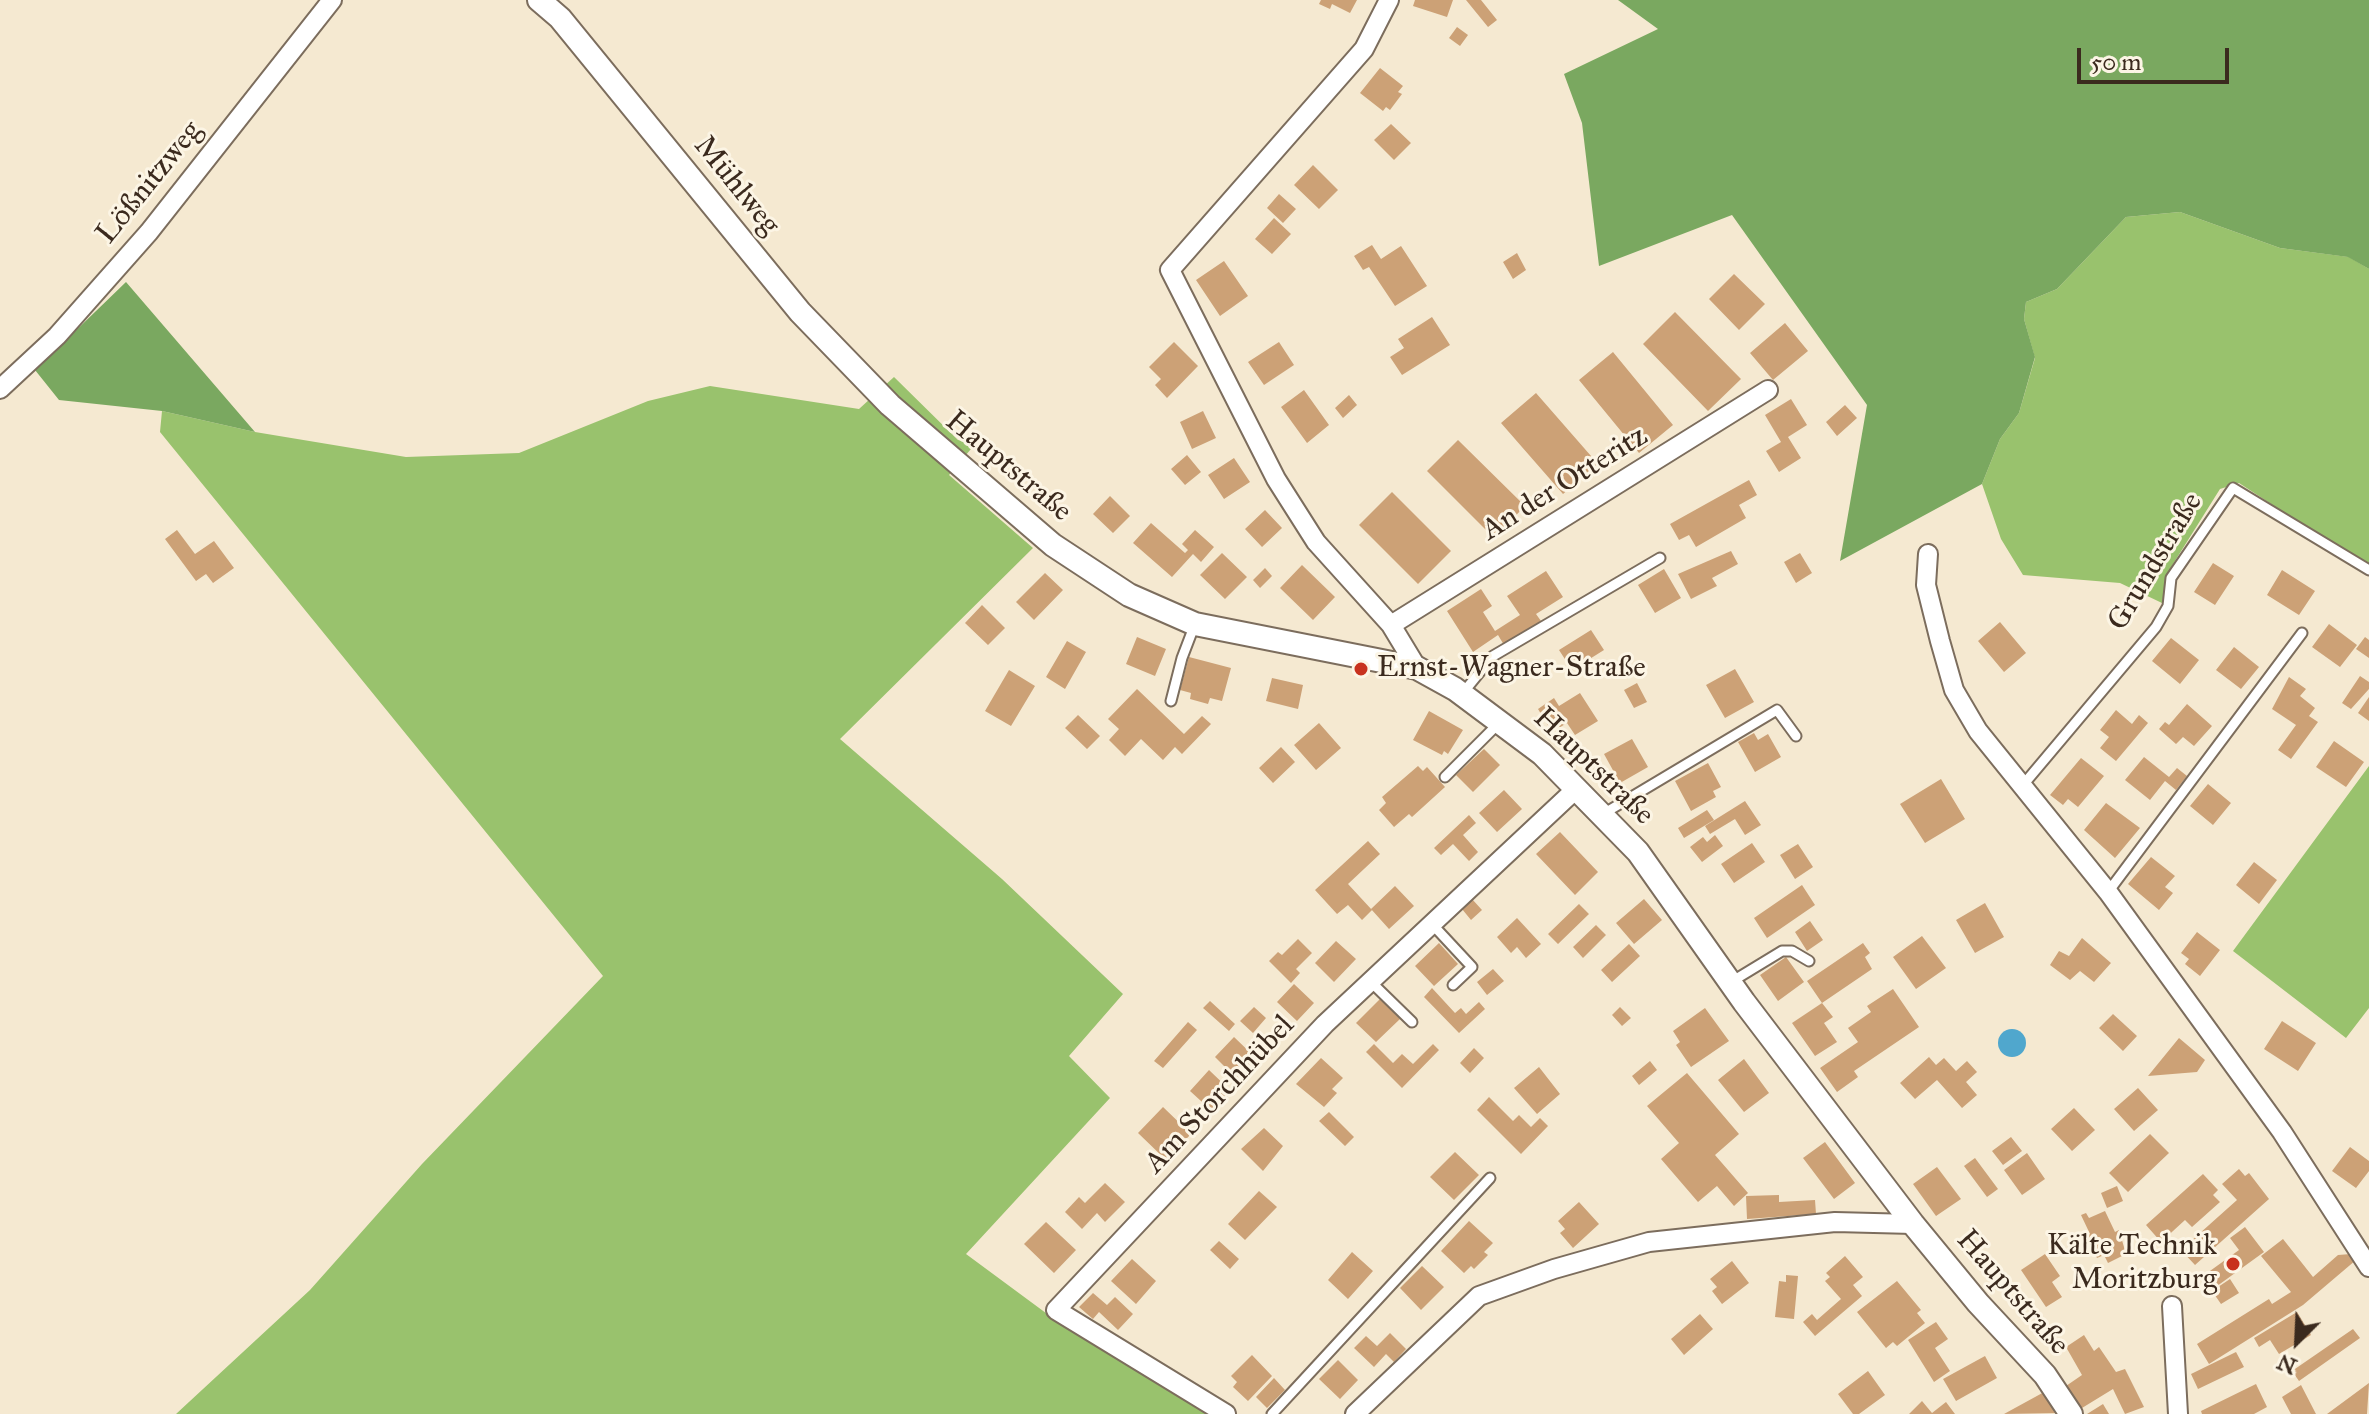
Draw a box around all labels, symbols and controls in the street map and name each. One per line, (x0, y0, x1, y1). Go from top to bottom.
scale bar (2081, 32, 2233, 82)
text: 50 m (2091, 47, 2141, 77)
street label: Lößnitzweg (90, 114, 210, 252)
street label: Mühlweg (685, 129, 787, 243)
street label: Hauptstraße (938, 404, 1078, 530)
street label: An der Otteritz (1475, 419, 1655, 549)
street label: Grundstraße (2101, 487, 2211, 637)
place label: Ernst-Wagner-Straße (1377, 651, 1646, 687)
marker: Ernst-Wagner-Straße (1352, 660, 1370, 678)
street label: Hauptstraße (1525, 701, 1661, 833)
street label: Am Storchhübel (1138, 1008, 1302, 1182)
street label: Hauptstraße (1948, 1223, 2076, 1363)
place label: Kälte Technik Moritzburg (2047, 1229, 2217, 1300)
marker: Kälte Technik Moritzburg (2224, 1255, 2242, 1273)
north arrow (2257, 1302, 2337, 1382)
text: N (2273, 1348, 2301, 1381)

